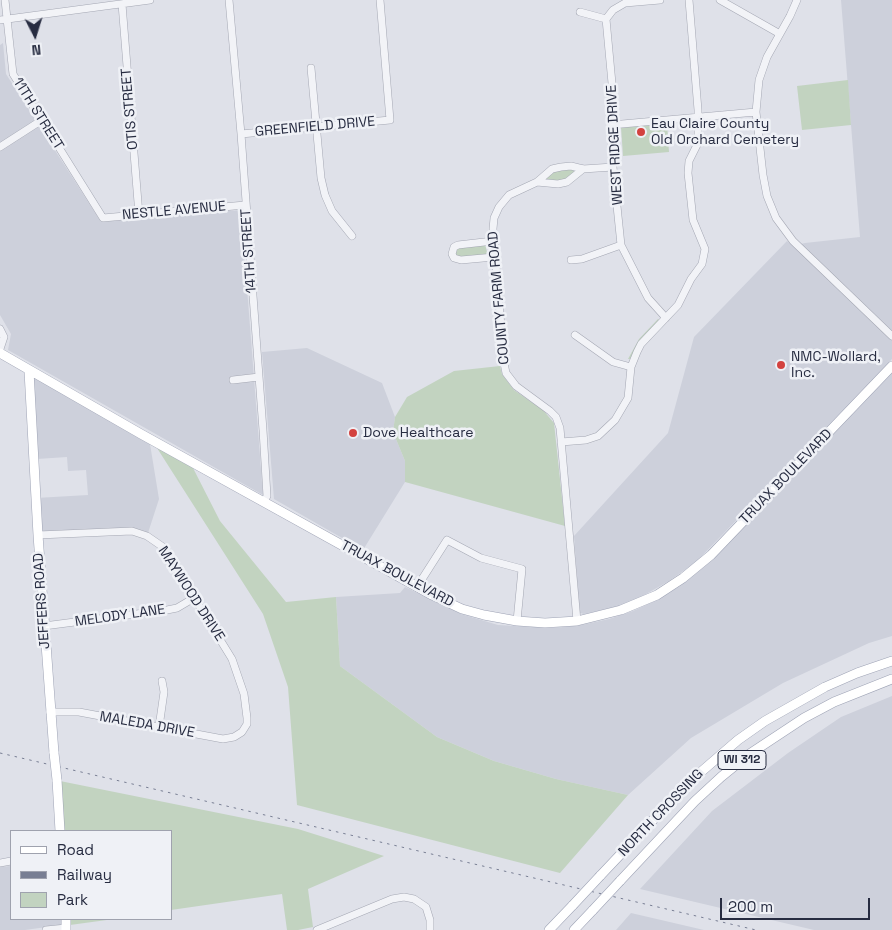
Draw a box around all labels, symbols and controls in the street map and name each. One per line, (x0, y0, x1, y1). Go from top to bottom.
north arrow (10, 10, 60, 60)
text: N (31, 41, 42, 59)
street label: OTIS STREET (118, 67, 142, 151)
street label: 11TH STREET (9, 75, 67, 153)
street label: WEST RIDGE DRIVE (603, 84, 627, 206)
street label: GREENFIELD DRIVE (254, 113, 376, 141)
place label: Eau Claire County Old Orchard Cemetery (651, 116, 799, 148)
marker: Eau Claire County Old Orchard Cemetery (635, 126, 647, 138)
street label: NESTLE AVENUE (122, 198, 226, 224)
street label: 14TH STREET (238, 208, 260, 294)
street label: COUNTY FARM ROAD (485, 231, 513, 365)
place label: NMC-Wollard, Inc. (791, 349, 881, 382)
marker: NMC-Wollard, Inc. (775, 359, 787, 371)
place label: Dove Healthcare (363, 425, 474, 441)
street label: TRUAX BOULEVARD (736, 426, 836, 528)
marker: Dove Healthcare (347, 427, 359, 439)
street label: TRUAX BOULEVARD (337, 537, 457, 611)
street label: MAYWOOD DRIVE (154, 543, 228, 645)
street label: JEFFERS ROAD (30, 552, 54, 650)
street label: MELODY LANE (74, 601, 166, 631)
street label: MALEDA DRIVE (98, 708, 196, 742)
road number: WI 312 (718, 750, 766, 770)
street label: NORTH CROSSING (615, 766, 707, 860)
legend (10, 830, 172, 920)
text: Road (57, 840, 94, 859)
text: Railway (57, 865, 112, 884)
scale bar (722, 888, 872, 920)
text: Park (57, 890, 88, 909)
text: 200 m (728, 897, 773, 916)

